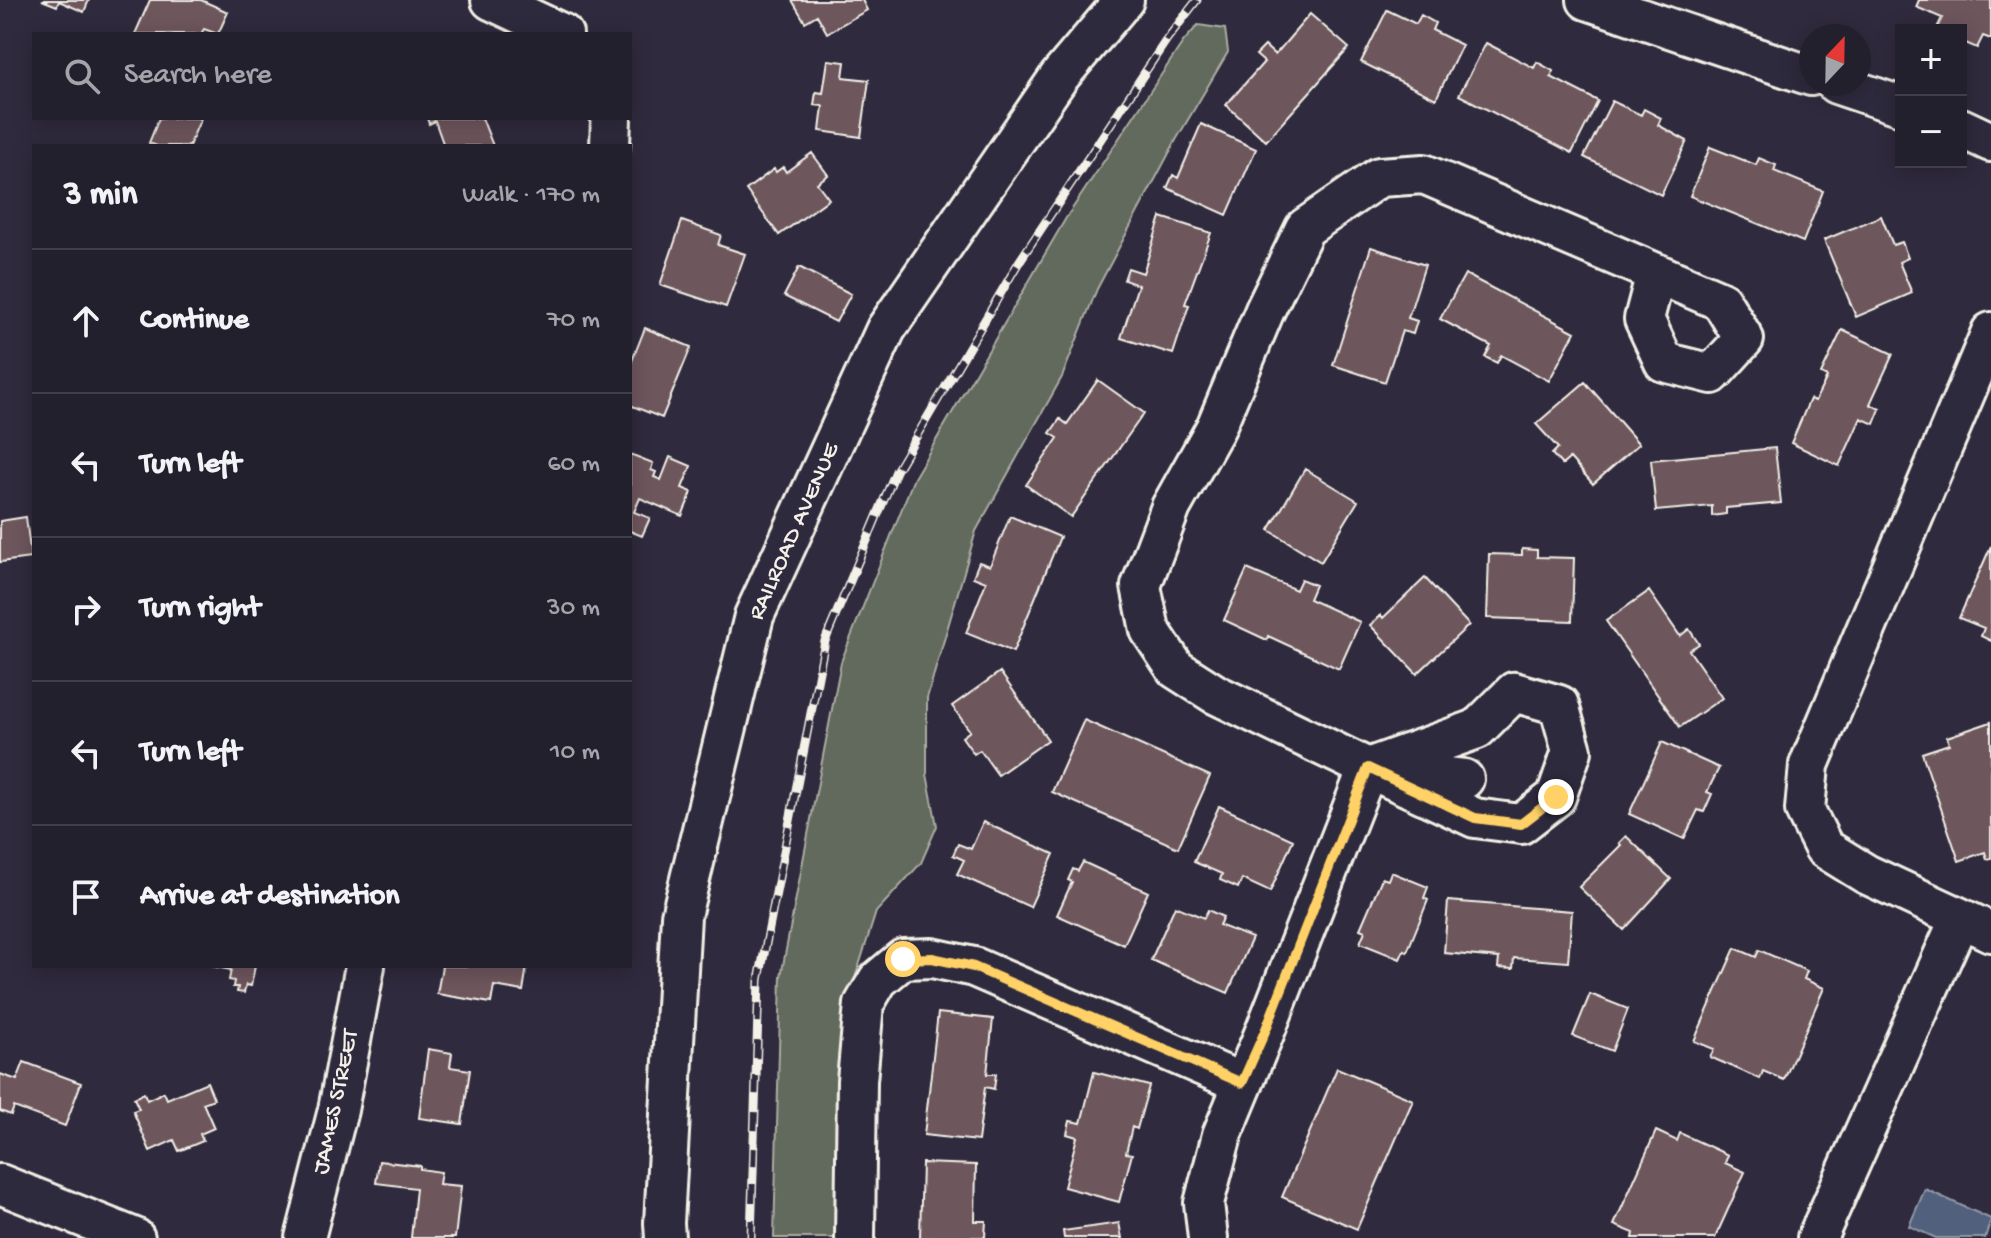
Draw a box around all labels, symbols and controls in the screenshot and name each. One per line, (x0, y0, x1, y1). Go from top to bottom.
north arrow (1799, 24, 1871, 96)
map controls (1895, 24, 1967, 168)
button: + (1895, 24, 1967, 96)
search box (32, 32, 632, 120)
icon: search (60, 54, 104, 98)
text: Search here (124, 59, 272, 94)
button: − (1895, 96, 1967, 168)
text: 3 min (64, 176, 137, 216)
text: Walk · 170 m (462, 181, 600, 212)
icon: ahead (64, 299, 108, 343)
text: Continue (140, 304, 249, 339)
text: 70 m (547, 306, 600, 337)
street label: RAILROAD AVENUE (743, 438, 847, 625)
icon: left (64, 443, 108, 487)
text: Turn left (140, 448, 241, 483)
text: 60 m (547, 450, 600, 481)
icon: right (64, 587, 108, 631)
text: Turn right (140, 592, 260, 627)
text: 30 m (547, 594, 600, 625)
icon: left (64, 731, 108, 775)
text: Turn left (140, 736, 241, 771)
text: 10 m (550, 738, 600, 769)
route end (1538, 779, 1574, 815)
icon: arrive (64, 875, 108, 919)
text: Arrive at destination (140, 880, 400, 915)
route start (885, 941, 921, 977)
street label: JAMES STREET (307, 1025, 367, 1177)

